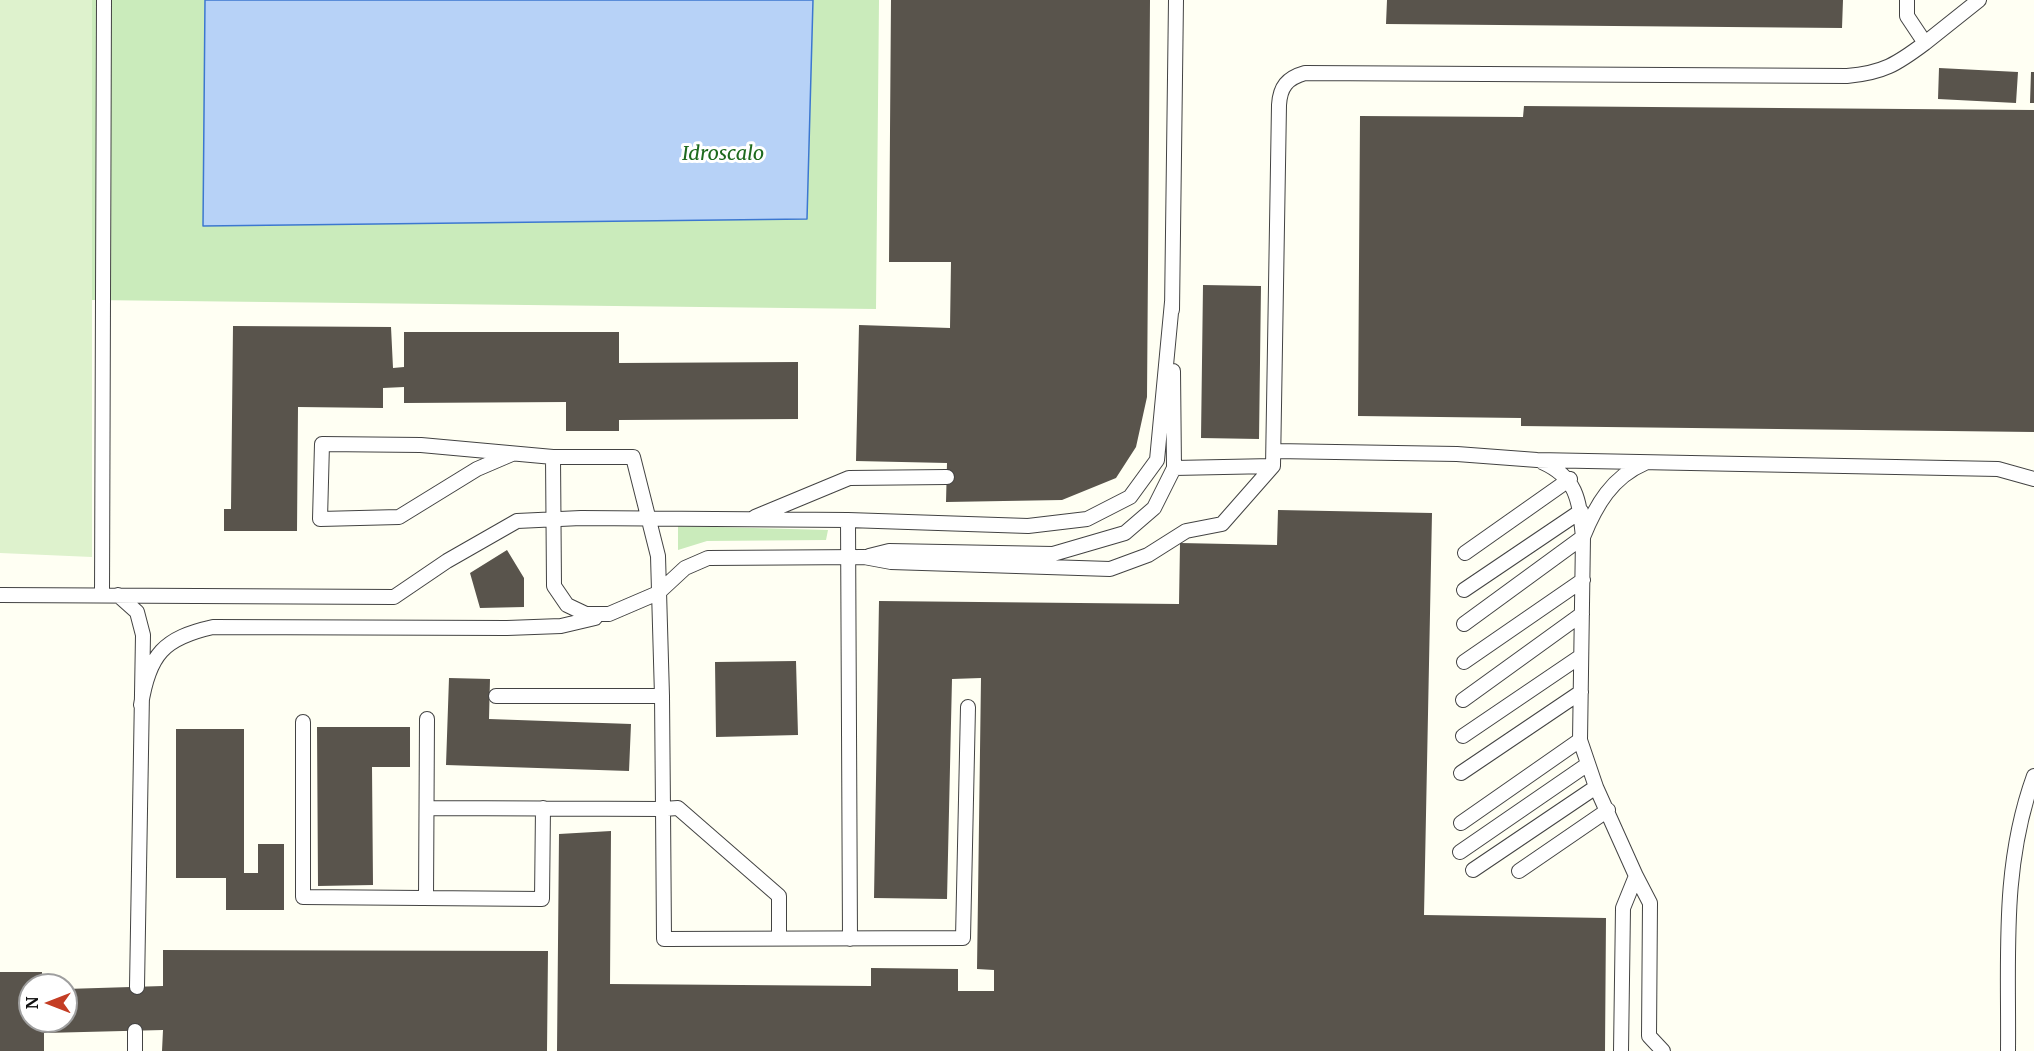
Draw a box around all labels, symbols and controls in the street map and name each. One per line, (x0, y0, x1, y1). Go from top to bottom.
park label: Idroscalo (682, 142, 764, 166)
north arrow (18, 973, 78, 1033)
text: N (22, 997, 42, 1009)

